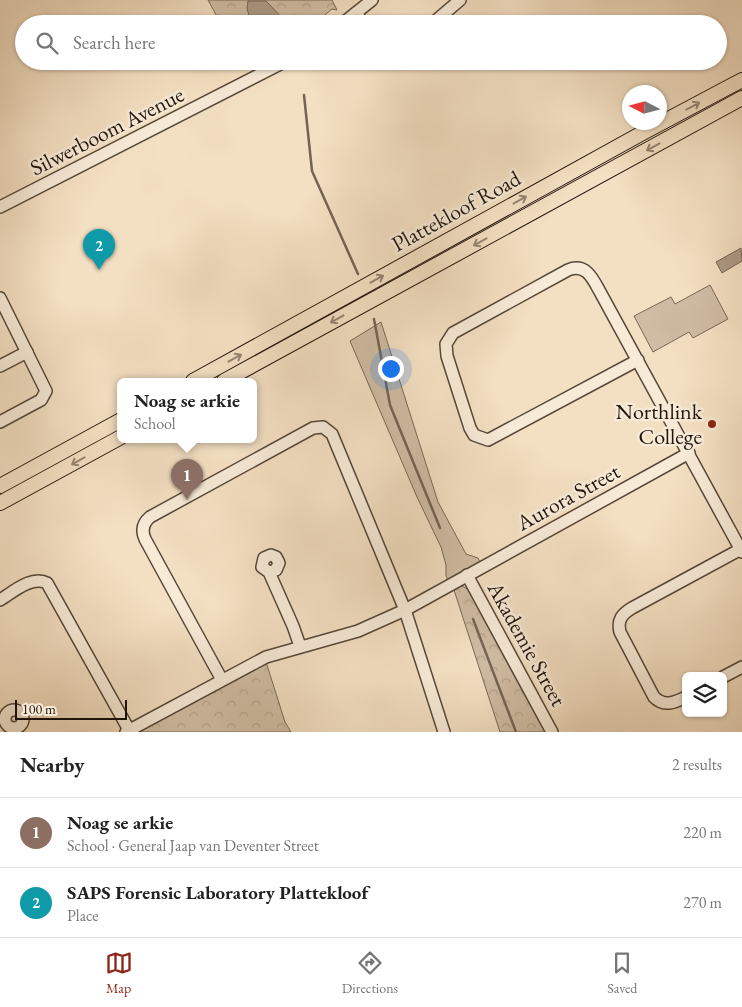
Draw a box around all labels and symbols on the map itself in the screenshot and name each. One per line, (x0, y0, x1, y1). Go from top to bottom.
street label: Silwerboom Avenue (25, 80, 189, 182)
north arrow (622, 85, 667, 130)
one-way arrow (685, 101, 700, 110)
one-way arrow (646, 142, 661, 152)
street label: Plattekloof Road (386, 163, 527, 258)
one-way arrow (512, 195, 527, 205)
pin: 2 (83, 229, 115, 270)
one-way arrow (473, 237, 488, 247)
one-way arrow (370, 273, 384, 283)
one-way arrow (331, 315, 345, 325)
one-way arrow (228, 352, 242, 362)
your location (378, 356, 404, 382)
place label: Northlink College (615, 397, 703, 451)
marker: Northlink College (706, 418, 718, 430)
one-way arrow (71, 456, 86, 466)
street label: Aurora Street (510, 457, 625, 538)
pin: 1 (171, 459, 203, 500)
street label: Akademie Street (480, 576, 573, 711)
scale bar (15, 697, 128, 720)

